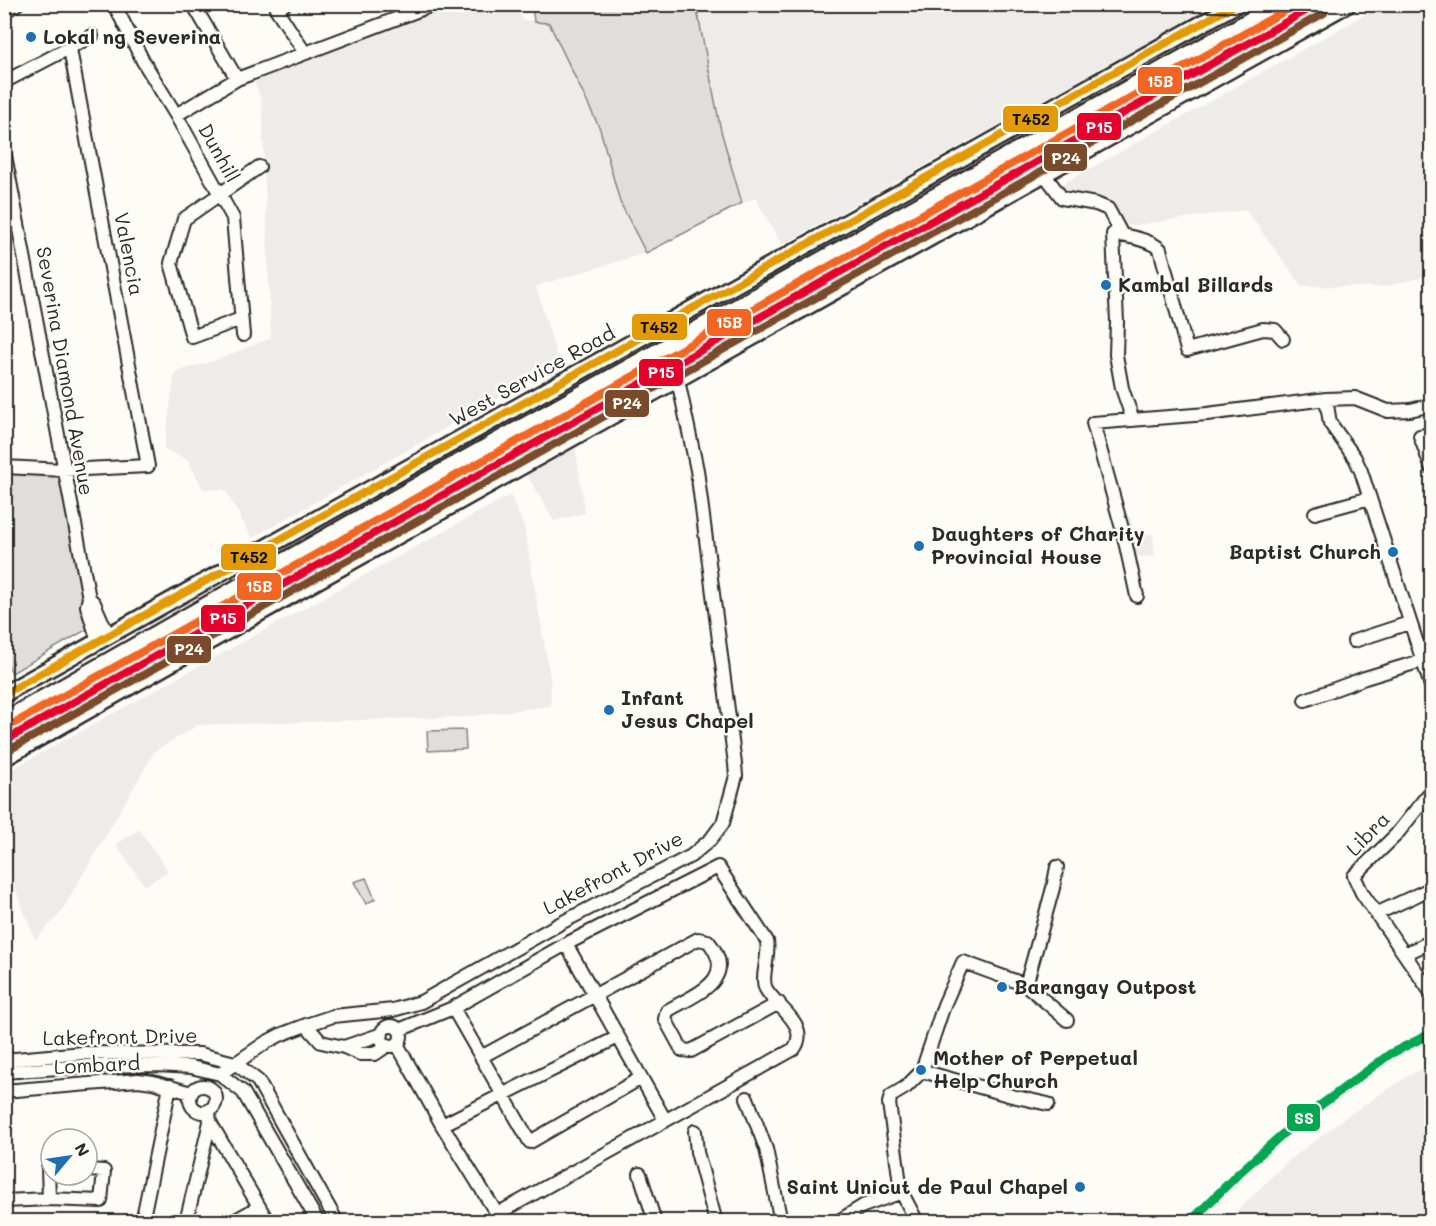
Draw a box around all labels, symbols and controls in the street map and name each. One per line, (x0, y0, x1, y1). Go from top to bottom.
place label: Lokal ng Severina (43, 23, 221, 49)
marker: Lokal ng Severina (24, 30, 38, 44)
line badge: 15B (1137, 66, 1183, 95)
text: 15B (1146, 70, 1174, 91)
line badge: T452 (1002, 105, 1059, 133)
text: T452 (1012, 108, 1050, 129)
line badge: P15 (1076, 112, 1122, 141)
text: P15 (1085, 116, 1113, 137)
street label: Dunhill (193, 119, 247, 186)
line badge: P24 (1043, 143, 1088, 172)
text: P24 (1051, 147, 1081, 168)
street label: Valencia (109, 210, 151, 298)
street label: Severina Diamond Avenue (31, 244, 101, 497)
place label: Kambal Billards (1118, 271, 1273, 297)
marker: Kambal Billards (1099, 278, 1113, 292)
line badge: 15B (706, 308, 752, 337)
text: 15B (715, 311, 743, 332)
line badge: T452 (631, 313, 688, 341)
text: T452 (640, 316, 678, 337)
street label: West Service Road (444, 319, 619, 431)
line badge: P15 (638, 358, 684, 387)
text: P15 (647, 361, 675, 382)
line badge: P24 (604, 389, 650, 418)
text: P24 (612, 392, 642, 413)
place label: Daughters of Charity Provincial House (931, 520, 1145, 569)
place label: Baptist Church (1229, 538, 1381, 564)
marker: Daughters of Charity Provincial House (912, 539, 926, 553)
line badge: T452 (220, 543, 277, 571)
marker: Baptist Church (1386, 545, 1400, 559)
text: T452 (230, 546, 268, 567)
line badge: 15B (236, 572, 282, 601)
text: 15B (245, 575, 273, 596)
line badge: P15 (200, 604, 246, 633)
text: P15 (209, 607, 237, 628)
line badge: P24 (166, 635, 212, 664)
text: P24 (174, 638, 204, 659)
place label: Infant Jesus Chapel (621, 684, 754, 733)
marker: Infant Jesus Chapel (602, 703, 616, 717)
street label: Libra (1340, 806, 1395, 861)
street label: Lakefront Drive (538, 824, 687, 920)
place label: Barangay Outpost (1014, 973, 1197, 999)
marker: Barangay Outpost (995, 980, 1009, 994)
street label: Lakefront Drive (42, 1022, 198, 1050)
place label: Mother of Perpetual Help Church (933, 1044, 1138, 1093)
street label: Lombard (53, 1049, 141, 1079)
marker: Mother of Perpetual Help Church (914, 1063, 928, 1077)
line badge: SS (1286, 1103, 1321, 1132)
text: SS (1294, 1107, 1314, 1128)
north arrow (39, 1127, 99, 1187)
text: N (70, 1139, 95, 1160)
place label: Saint Unicut de Paul Chapel (787, 1173, 1068, 1199)
marker: Saint Unicut de Paul Chapel (1073, 1180, 1087, 1194)

